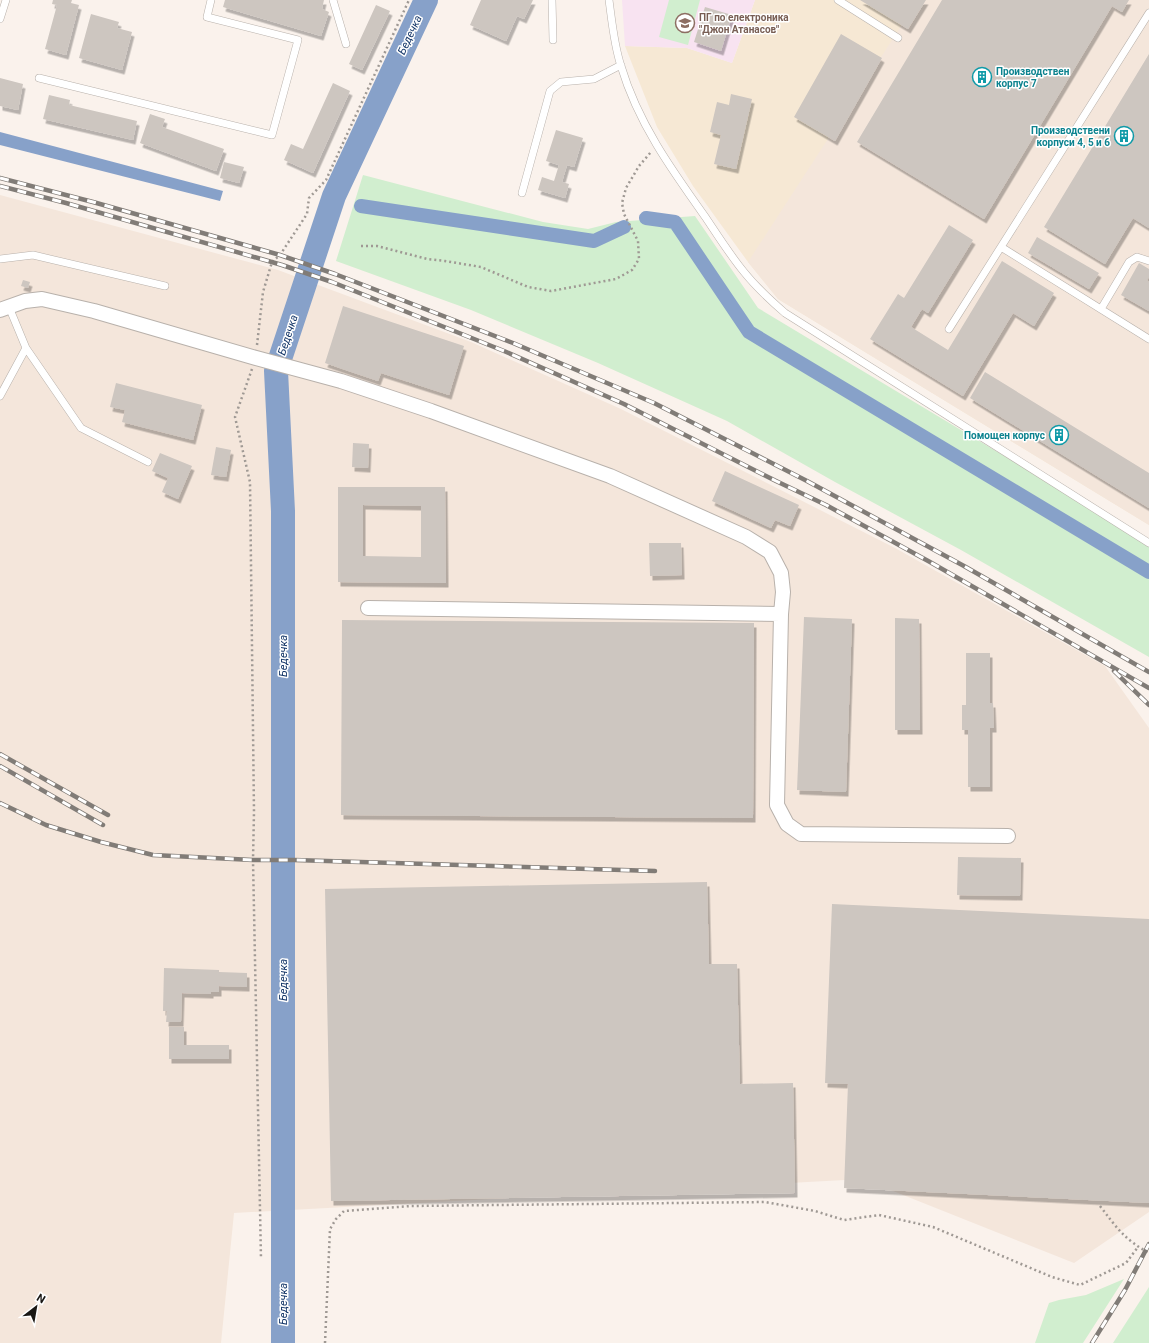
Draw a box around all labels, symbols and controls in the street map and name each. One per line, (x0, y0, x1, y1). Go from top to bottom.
school or university icon: ПГ по електроника "Джон Атанасов" (674, 12, 696, 34)
place label: ПГ по електроника "Джон Атанасов" (699, 12, 789, 35)
water label: Бедечка (395, 13, 425, 57)
building icon: Производствeн корпус 7 (971, 66, 993, 88)
place label: Производствeн корпус 7 (996, 66, 1070, 89)
place label: Производствени корпуси 4, 5 и 6 (1031, 125, 1110, 149)
building icon: Производствени корпуси 4, 5 и 6 (1113, 125, 1135, 147)
water label: Бедечка (275, 313, 301, 357)
building icon: Помощен корпус (1048, 424, 1070, 446)
place label: Помощен корпус (964, 430, 1045, 441)
water label: Бедечка (277, 635, 290, 677)
water label: Бедечка (277, 959, 290, 1001)
water label: Бедечка (277, 1283, 290, 1325)
north arrow (16, 1287, 56, 1327)
text: N (34, 1291, 48, 1307)

